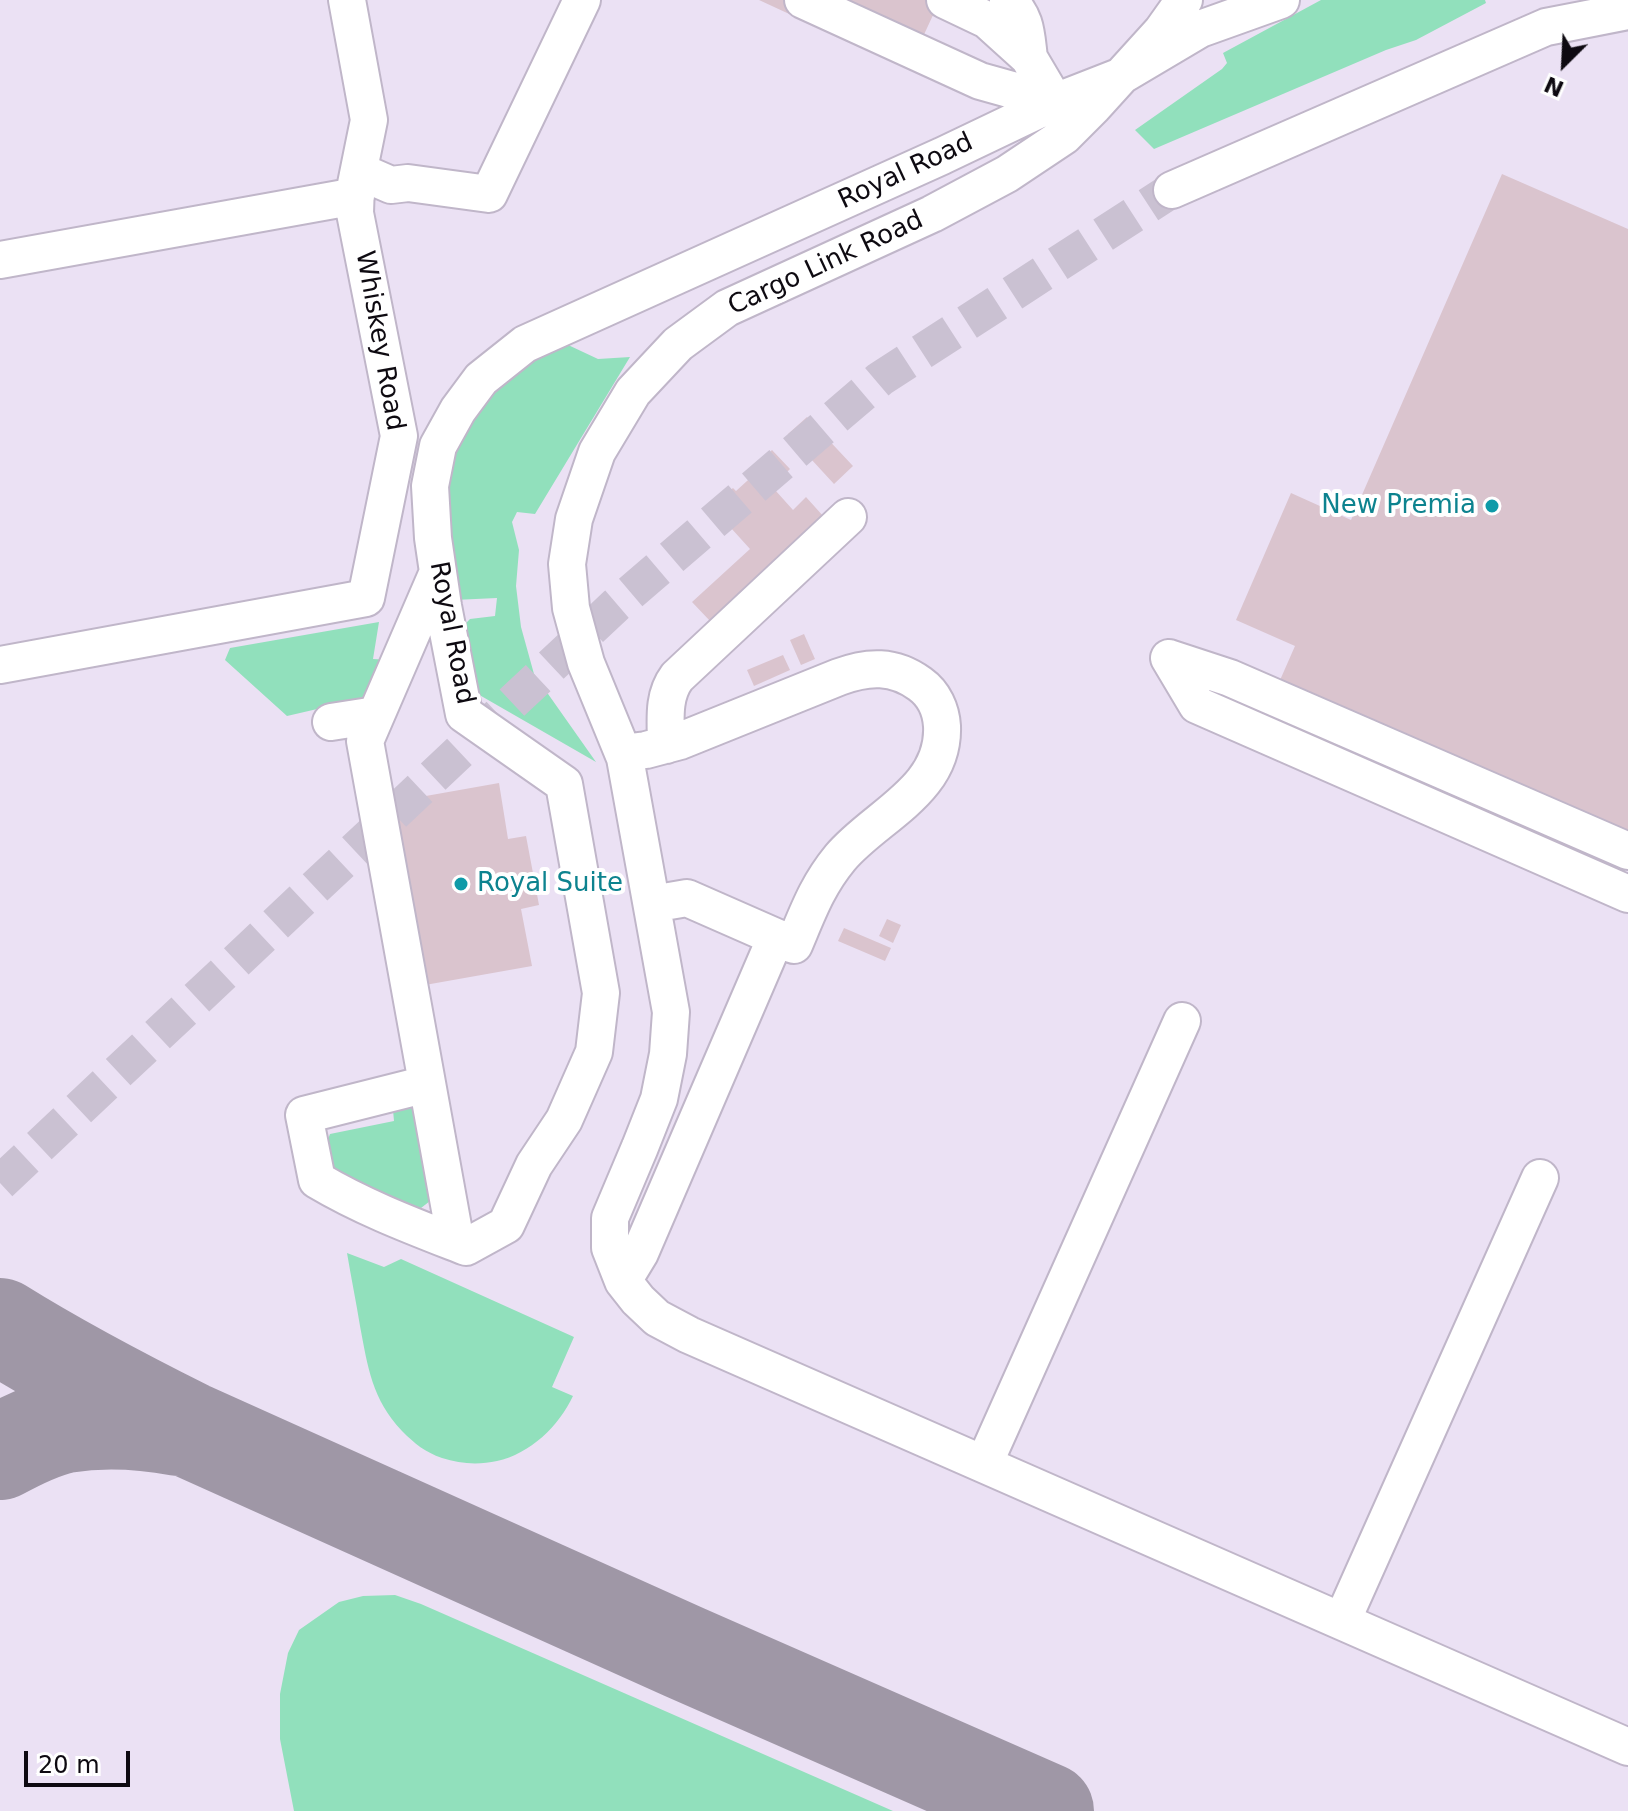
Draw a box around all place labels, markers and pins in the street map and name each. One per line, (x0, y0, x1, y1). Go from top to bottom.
place label: New Premia (1321, 490, 1476, 522)
marker: New Premia (1483, 497, 1501, 515)
place label: Royal Suite (477, 868, 623, 900)
marker: Royal Suite (452, 875, 470, 893)

